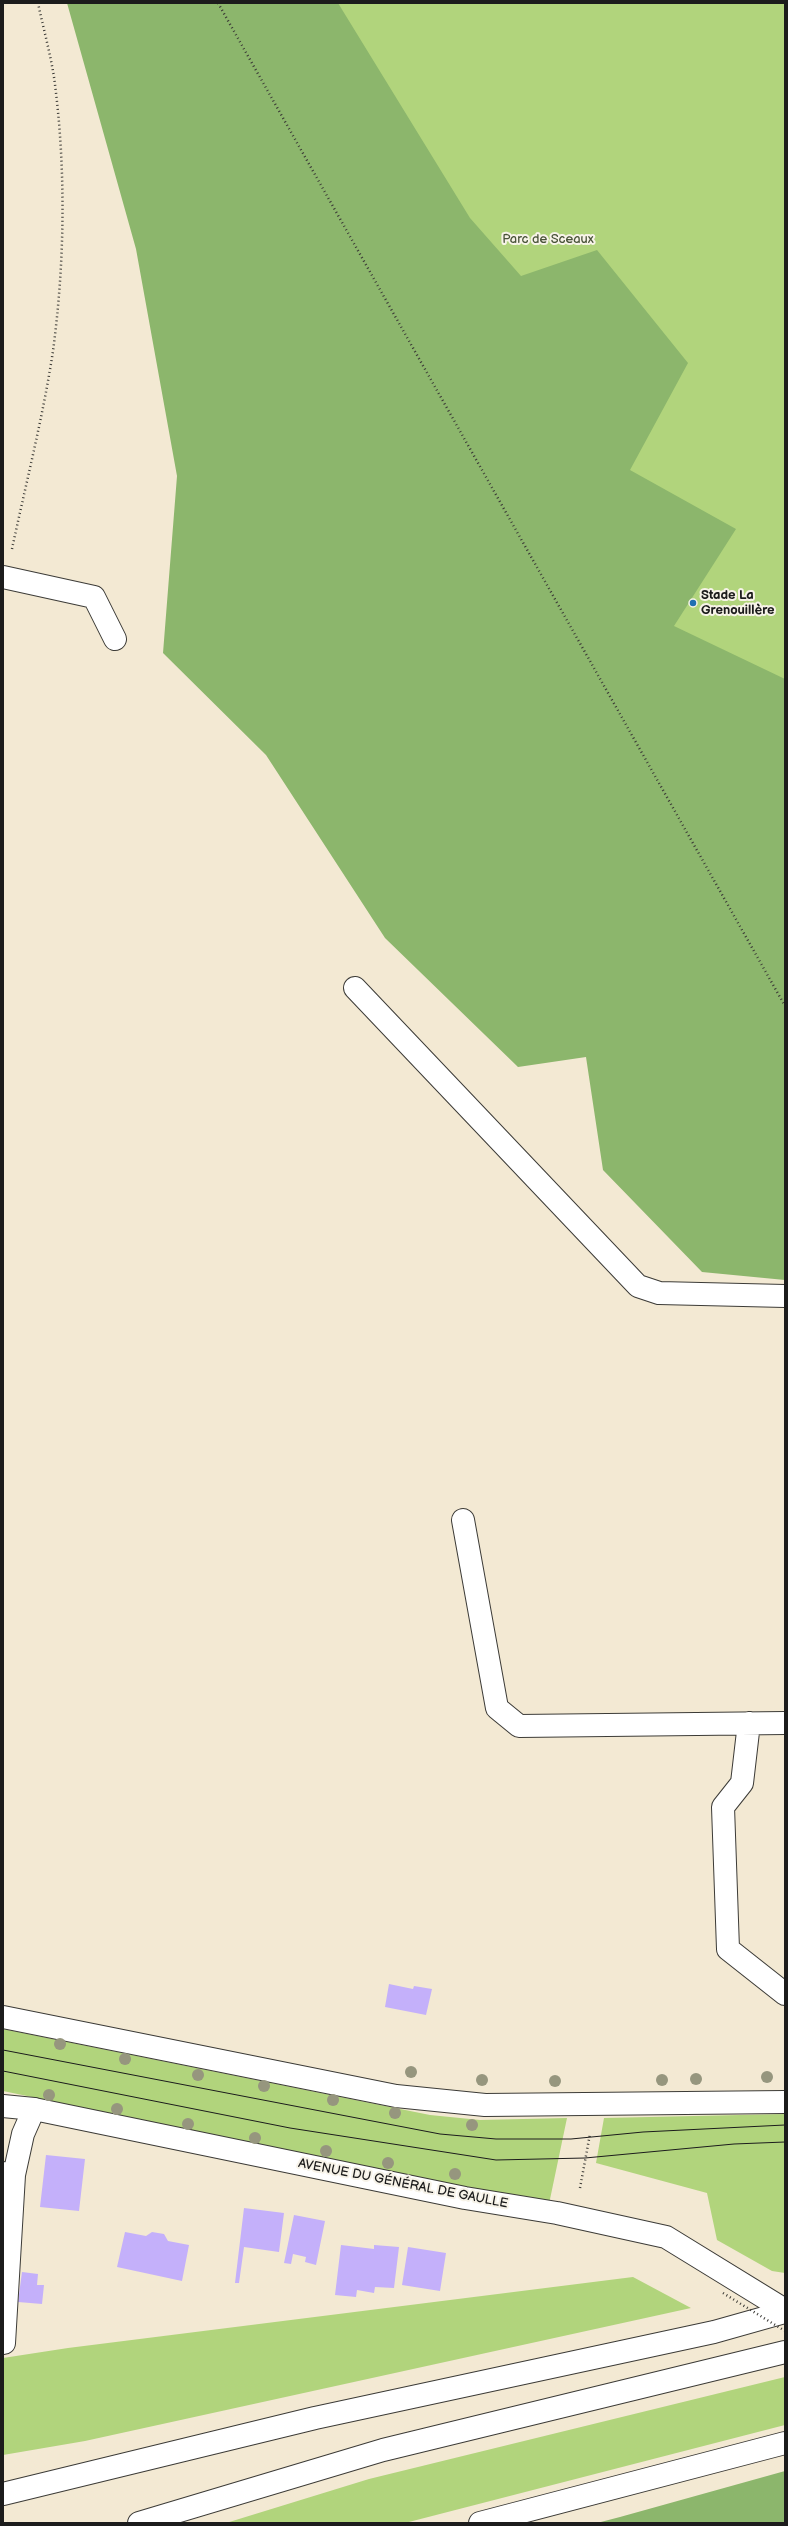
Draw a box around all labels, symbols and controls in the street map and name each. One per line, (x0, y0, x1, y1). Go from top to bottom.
park label: Parc de Sceaux (502, 232, 594, 248)
place label: Stade La Grenouillère (701, 588, 775, 619)
marker: Stade La Grenouillère (688, 598, 698, 608)
street label: AVENUE DU GÉNÉRAL DE GAULLE (297, 2156, 509, 2212)

